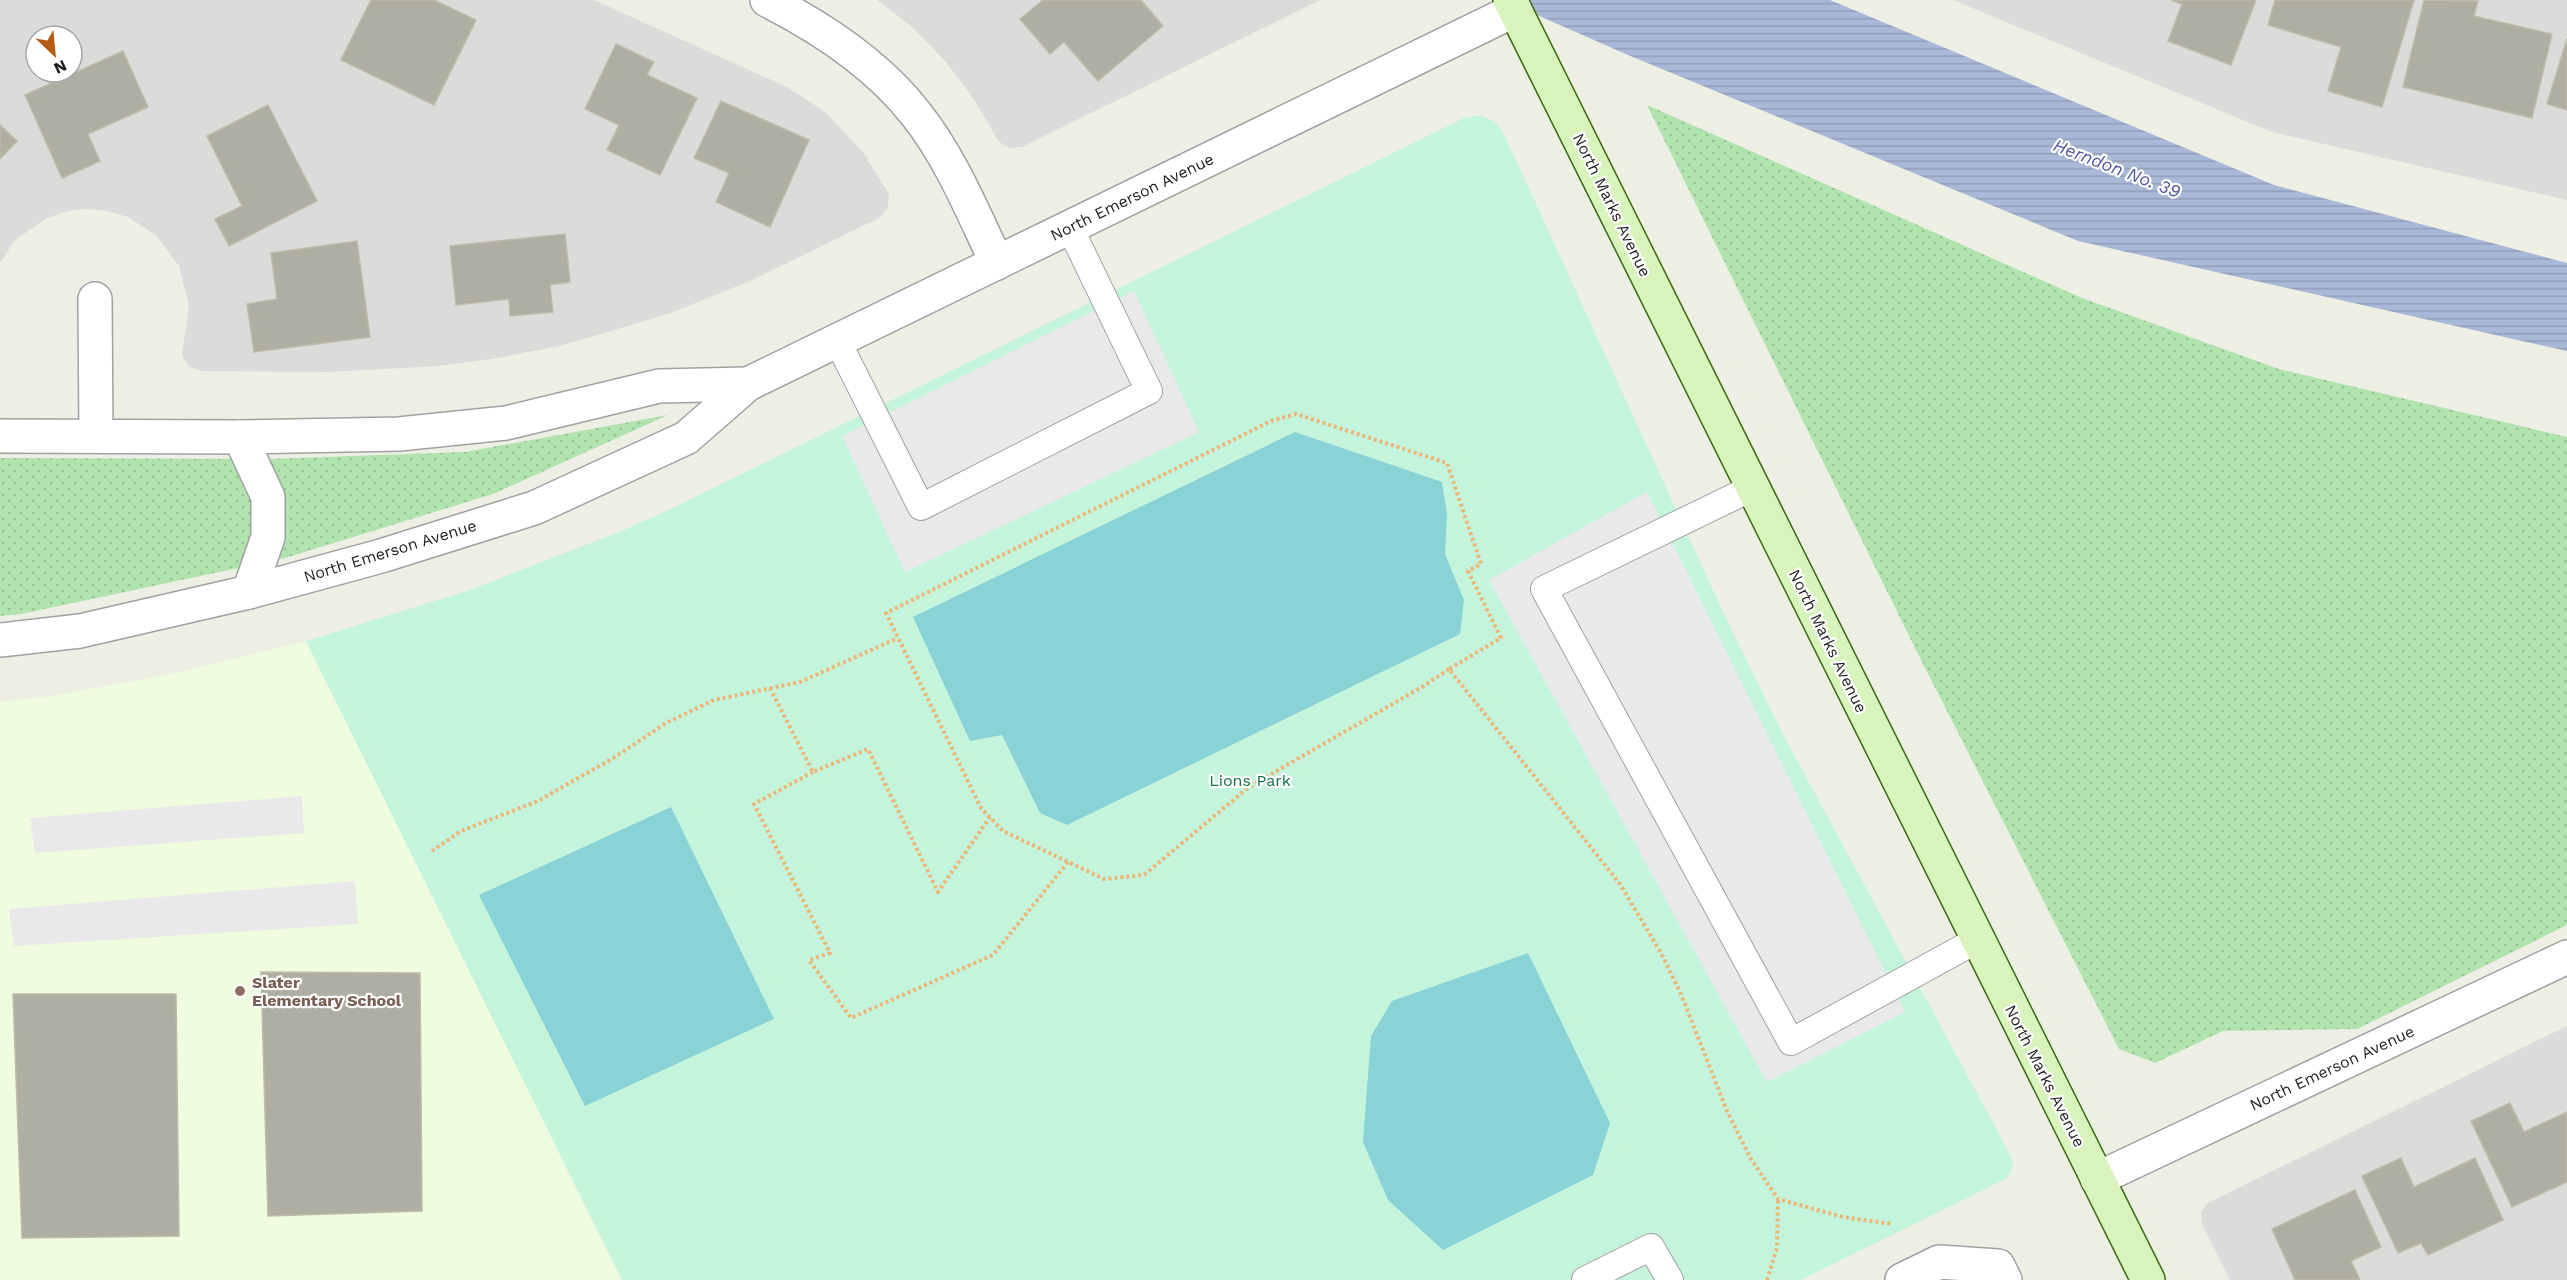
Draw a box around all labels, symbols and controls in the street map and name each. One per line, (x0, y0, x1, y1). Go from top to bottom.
north arrow (24, 24, 84, 84)
text: N (51, 56, 70, 78)
street label: North Marks Avenue (1569, 130, 1655, 280)
water label: Herndon No. 39 (2050, 134, 2184, 202)
street label: North Emerson Avenue (1047, 149, 1217, 245)
street label: North Emerson Avenue (301, 516, 479, 586)
street label: North Marks Avenue (1785, 566, 1871, 716)
park label: Lions Park (1209, 771, 1291, 790)
place label: Slater Elementary School (252, 973, 402, 1010)
marker: Slater Elementary School (233, 984, 247, 998)
street label: North Marks Avenue (2001, 1002, 2089, 1150)
street label: North Emerson Avenue (2247, 1021, 2417, 1115)

